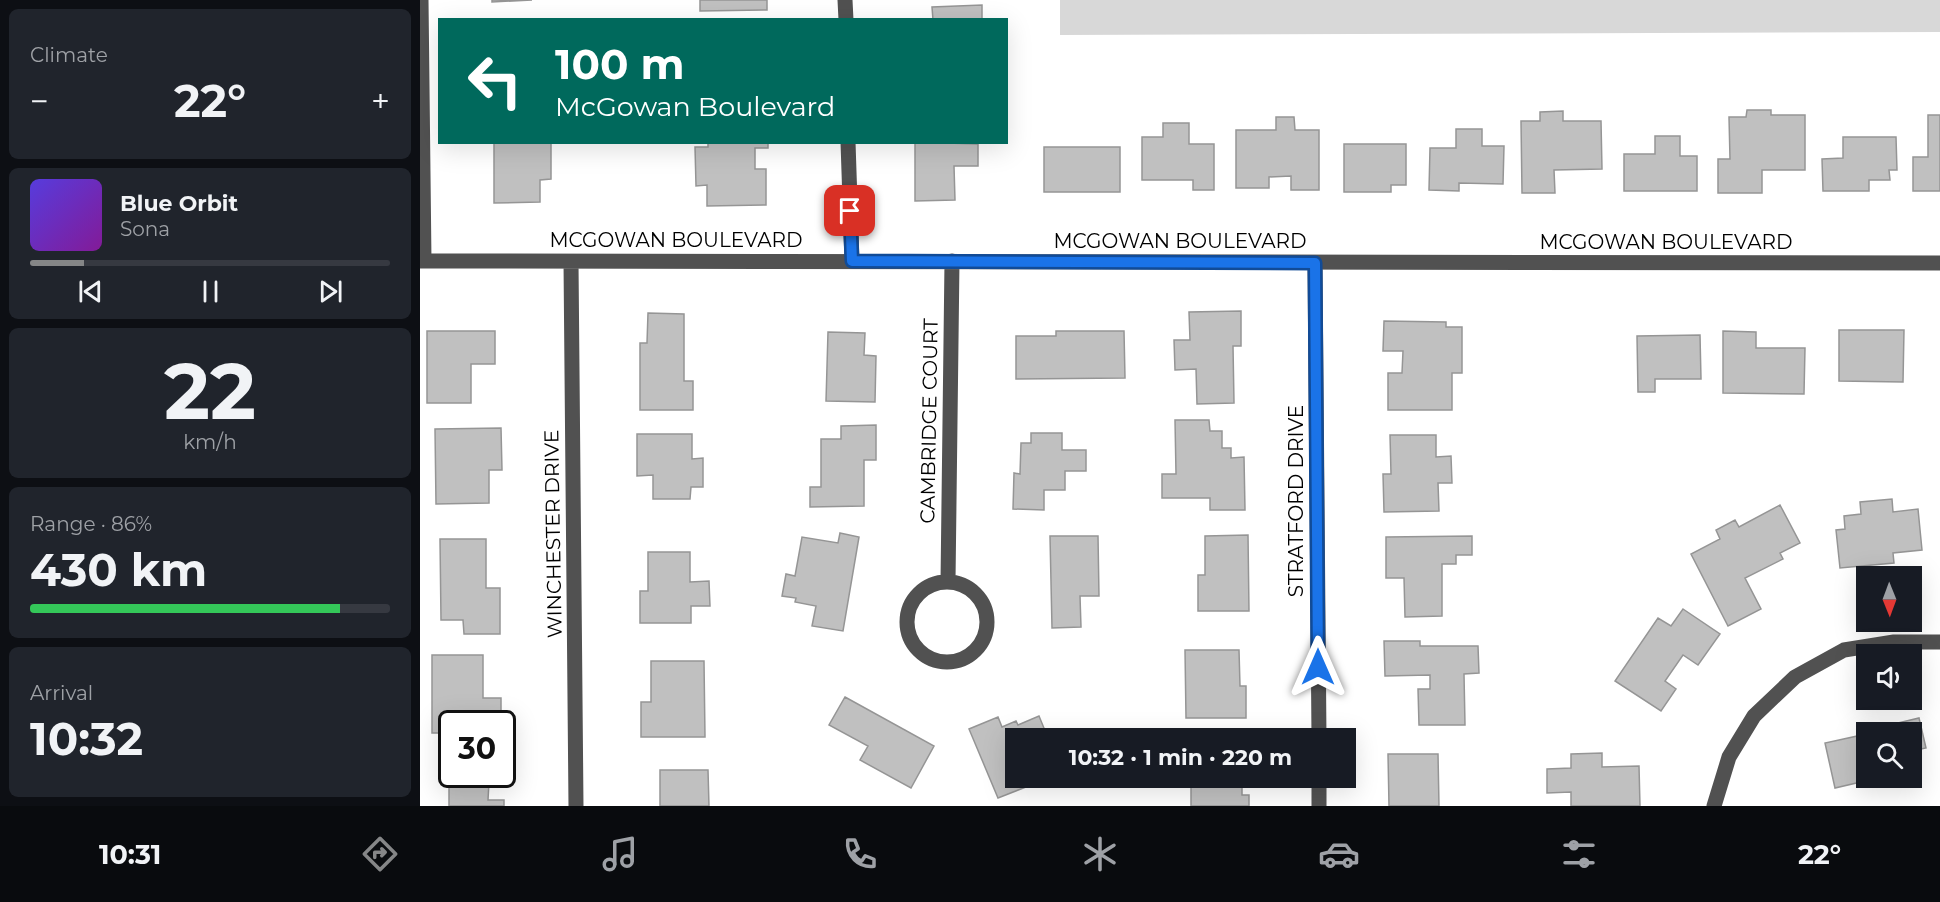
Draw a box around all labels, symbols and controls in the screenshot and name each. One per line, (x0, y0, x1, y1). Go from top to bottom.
text: 100 m (555, 38, 684, 90)
icon: left (456, 42, 534, 120)
text: Climate (30, 43, 108, 67)
text: 22° (174, 73, 246, 128)
text: − (30, 81, 49, 121)
text: + (371, 81, 390, 121)
text: McGowan Boulevard (555, 90, 835, 123)
pin (824, 185, 875, 236)
text: Blue Orbit (120, 190, 238, 217)
icon: arrive (833, 194, 866, 227)
text: Sona (120, 217, 170, 241)
street label: MCGOWAN BOULEVARD (550, 228, 802, 252)
street label: MCGOWAN BOULEVARD (1054, 229, 1306, 253)
street label: MCGOWAN BOULEVARD (1540, 230, 1792, 254)
icon: previous (74, 275, 107, 308)
icon: pause (194, 275, 227, 308)
icon: next (314, 275, 347, 308)
street label: CAMBRIDGE COURT (915, 318, 943, 524)
text: 22 (164, 343, 256, 439)
street label: STRATFORD DRIVE (1284, 405, 1308, 597)
text: km/h (183, 430, 237, 454)
street label: WINCHESTER DRIVE (539, 430, 567, 638)
text: Range · 86% (30, 512, 152, 536)
text: 430 km (30, 542, 207, 597)
north arrow (1856, 566, 1922, 632)
map controls (1856, 566, 1922, 788)
position arrow (1286, 635, 1350, 699)
button: sound (1856, 644, 1922, 710)
text: Arrival (30, 681, 93, 705)
speed limit sign: 30 (438, 710, 516, 788)
text: 10:32 (30, 711, 143, 766)
button: search (1856, 722, 1922, 788)
text: 10:32 · 1 min · 220 m (1069, 744, 1292, 771)
icon: directions (359, 833, 401, 875)
icon: music (599, 833, 641, 875)
icon: phone (839, 833, 881, 875)
icon: climate (1079, 833, 1121, 875)
icon: car (1318, 833, 1360, 875)
icon: filters (1558, 833, 1600, 875)
text: 10:31 (99, 838, 161, 871)
text: 22° (1798, 838, 1841, 871)

